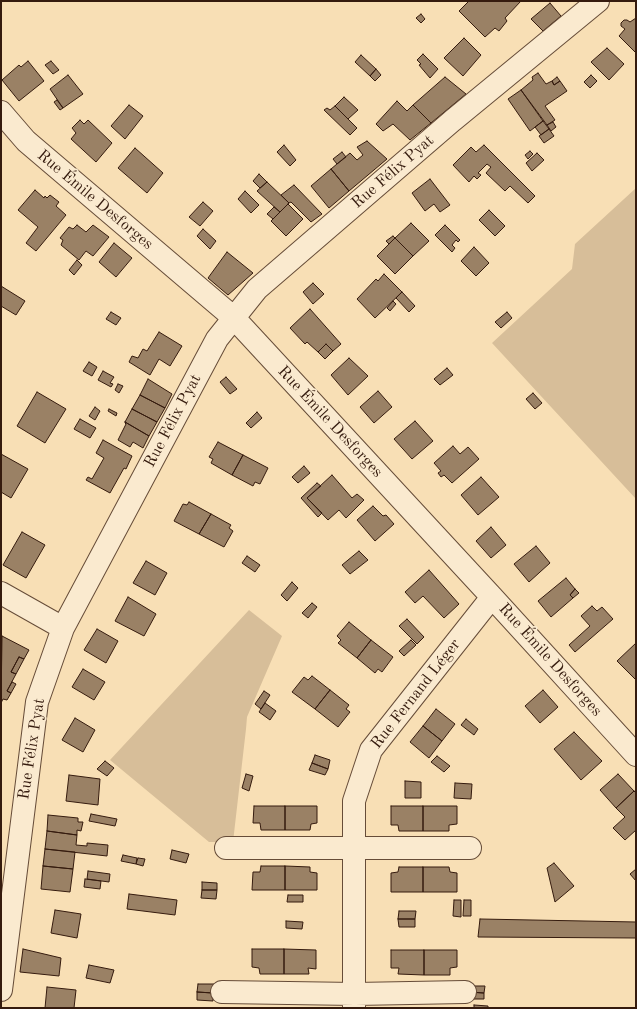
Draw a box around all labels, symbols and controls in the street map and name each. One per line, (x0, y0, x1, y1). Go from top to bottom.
street label: Rue Félix Pyat (348, 131, 438, 213)
street label: Rue Émile Desforges (33, 146, 157, 254)
street label: Rue Émile Desforges (273, 362, 387, 482)
street label: Rue Félix Pyat (140, 371, 206, 471)
street label: Rue Émile Desforges (494, 599, 606, 721)
street label: Rue Fernand Léger (367, 635, 465, 753)
street label: Rue Félix Pyat (14, 697, 50, 801)

